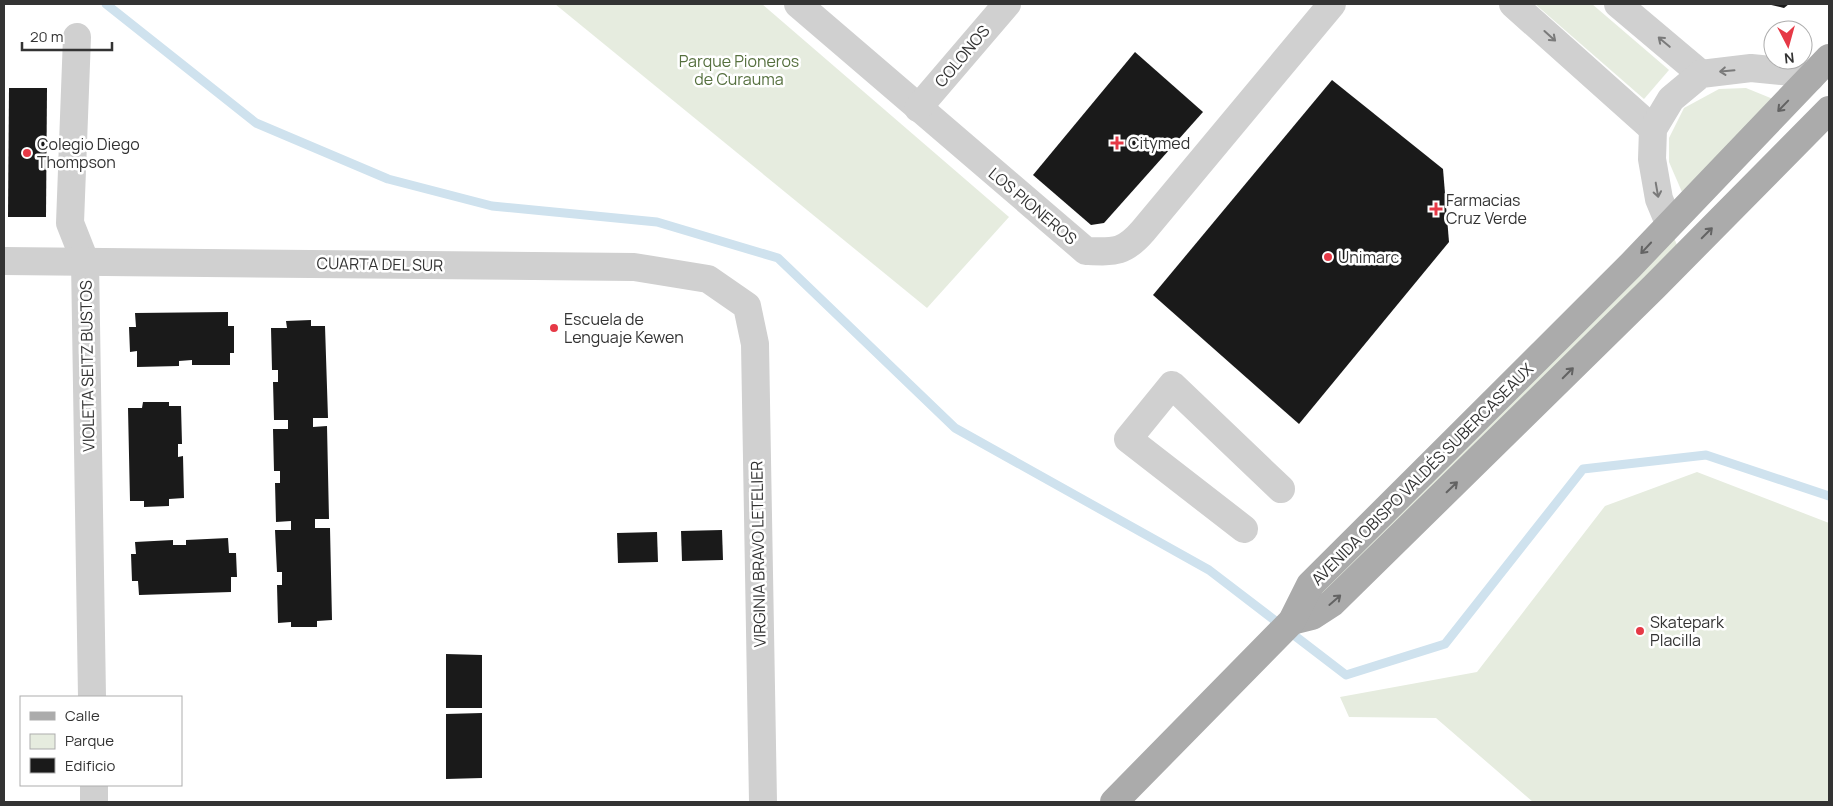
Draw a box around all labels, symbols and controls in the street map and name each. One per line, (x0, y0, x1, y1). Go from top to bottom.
scale bar (22, 20, 112, 52)
street label: COLONOS (930, 20, 995, 92)
north arrow (1763, 20, 1813, 70)
text: 20 m (30, 26, 63, 47)
one-way arrow (1543, 30, 1556, 42)
one-way arrow (1657, 36, 1670, 48)
text: N (1783, 48, 1795, 68)
park label: Parque Pioneros de Curauma (679, 50, 799, 90)
one-way arrow (1720, 66, 1736, 75)
one-way arrow (1777, 99, 1789, 112)
place label: Citymed (1128, 132, 1190, 154)
place label: Colegio Diego Thompson (37, 133, 140, 173)
marker: Citymed (1110, 136, 1124, 150)
marker: Colegio Diego Thompson (21, 147, 33, 159)
street label: LOS PIONEROS (984, 163, 1082, 250)
one-way arrow (1653, 181, 1663, 197)
place label: Farmacias Cruz Verde (1446, 189, 1527, 229)
marker: Farmacias Cruz Verde (1430, 203, 1442, 215)
one-way arrow (1701, 227, 1714, 239)
one-way arrow (1640, 242, 1652, 254)
place label: Unimarc (1338, 246, 1400, 268)
marker: Unimarc (1322, 251, 1334, 263)
street label: CUARTA DEL SUR (317, 252, 443, 276)
street label: VIOLETA SEITZ BUSTOS (75, 280, 99, 452)
place label: Escuela de Lenguaje Kewen (564, 308, 684, 348)
marker: Escuela de Lenguaje Kewen (548, 322, 560, 334)
street label: AVENIDA OBISPO VALDÉS SUBERCASEAUX (1306, 358, 1538, 590)
one-way arrow (1562, 366, 1574, 379)
street label: VIRGINIA BRAVO LETELIER (745, 461, 771, 647)
one-way arrow (1446, 480, 1458, 493)
one-way arrow (1329, 594, 1342, 605)
place label: Skatepark Placilla (1650, 611, 1725, 651)
marker: Skatepark Placilla (1634, 625, 1646, 637)
legend (20, 696, 182, 786)
text: Calle (65, 705, 100, 726)
text: Parque (65, 730, 114, 751)
text: Edificio (65, 755, 116, 776)

